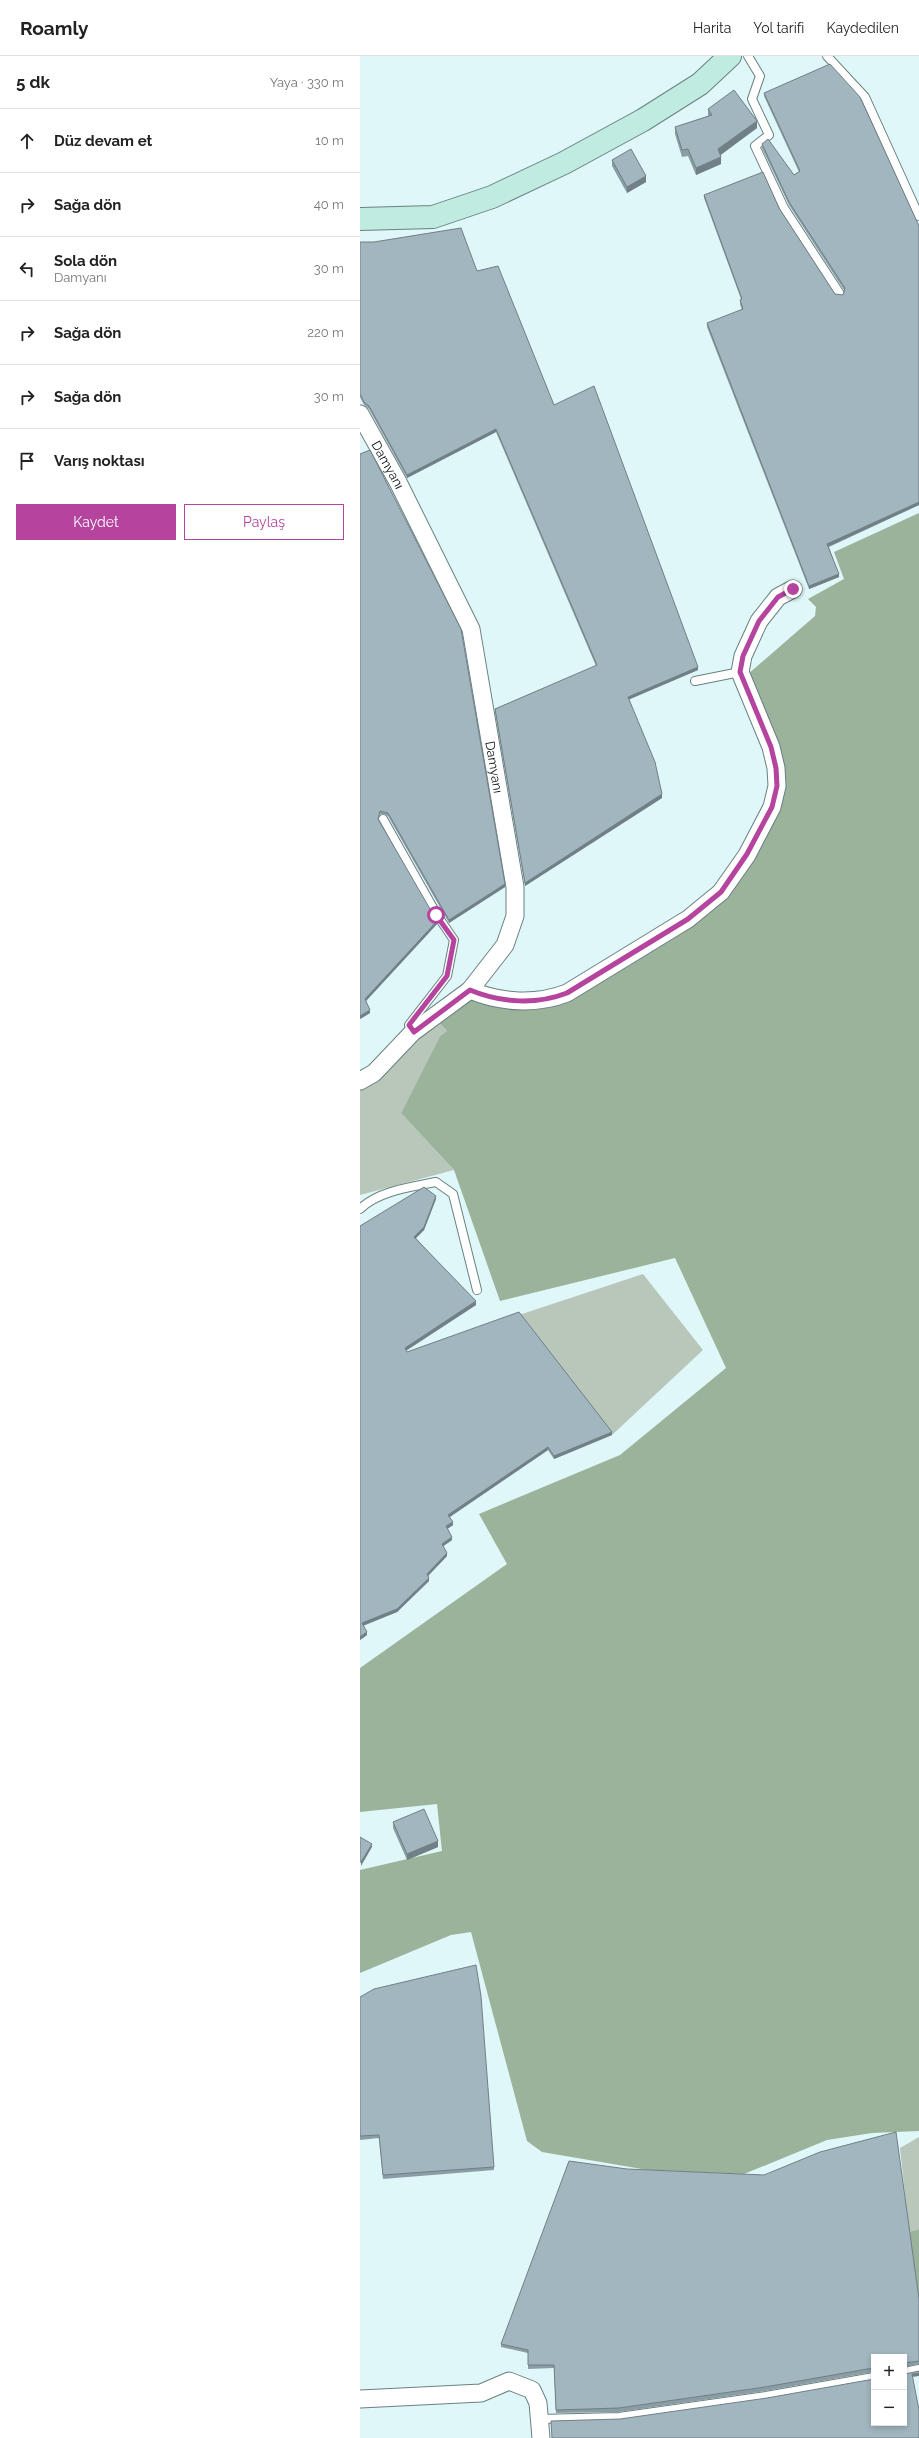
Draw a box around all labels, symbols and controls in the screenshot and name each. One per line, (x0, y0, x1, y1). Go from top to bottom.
text: Roamly (20, 17, 88, 39)
text: Harita (693, 20, 731, 36)
text: Yol tarifi (753, 20, 804, 36)
text: Kaydedilen (826, 20, 899, 36)
text: 5 dk (16, 72, 50, 92)
text: Yaya · 330 m (270, 75, 344, 90)
icon: ahead (16, 130, 38, 152)
text: Düz devam et (54, 132, 152, 150)
text: 10 m (315, 133, 344, 148)
icon: right (16, 194, 38, 216)
text: Sağa dön (54, 196, 121, 214)
text: 40 m (314, 197, 344, 212)
text: Sola dön (54, 252, 117, 270)
icon: left (16, 258, 38, 280)
text: 30 m (314, 261, 344, 276)
text: Damyanı (54, 270, 107, 285)
icon: right (16, 322, 38, 344)
text: Sağa dön (54, 324, 121, 342)
text: 220 m (307, 325, 344, 340)
icon: right (16, 386, 38, 408)
text: Sağa dön (54, 388, 121, 406)
text: 30 m (314, 389, 344, 404)
street label: Damyanı (369, 438, 408, 491)
icon: arrive (16, 450, 38, 472)
text: Varış noktası (54, 452, 145, 470)
button: Kaydet (16, 504, 176, 540)
button: Paylaş (184, 504, 344, 540)
route end (784, 580, 802, 598)
street label: Damyanı (483, 740, 506, 794)
route start (427, 906, 445, 924)
map controls (871, 2354, 907, 2426)
button: + (871, 2354, 907, 2390)
button: − (871, 2390, 907, 2426)

